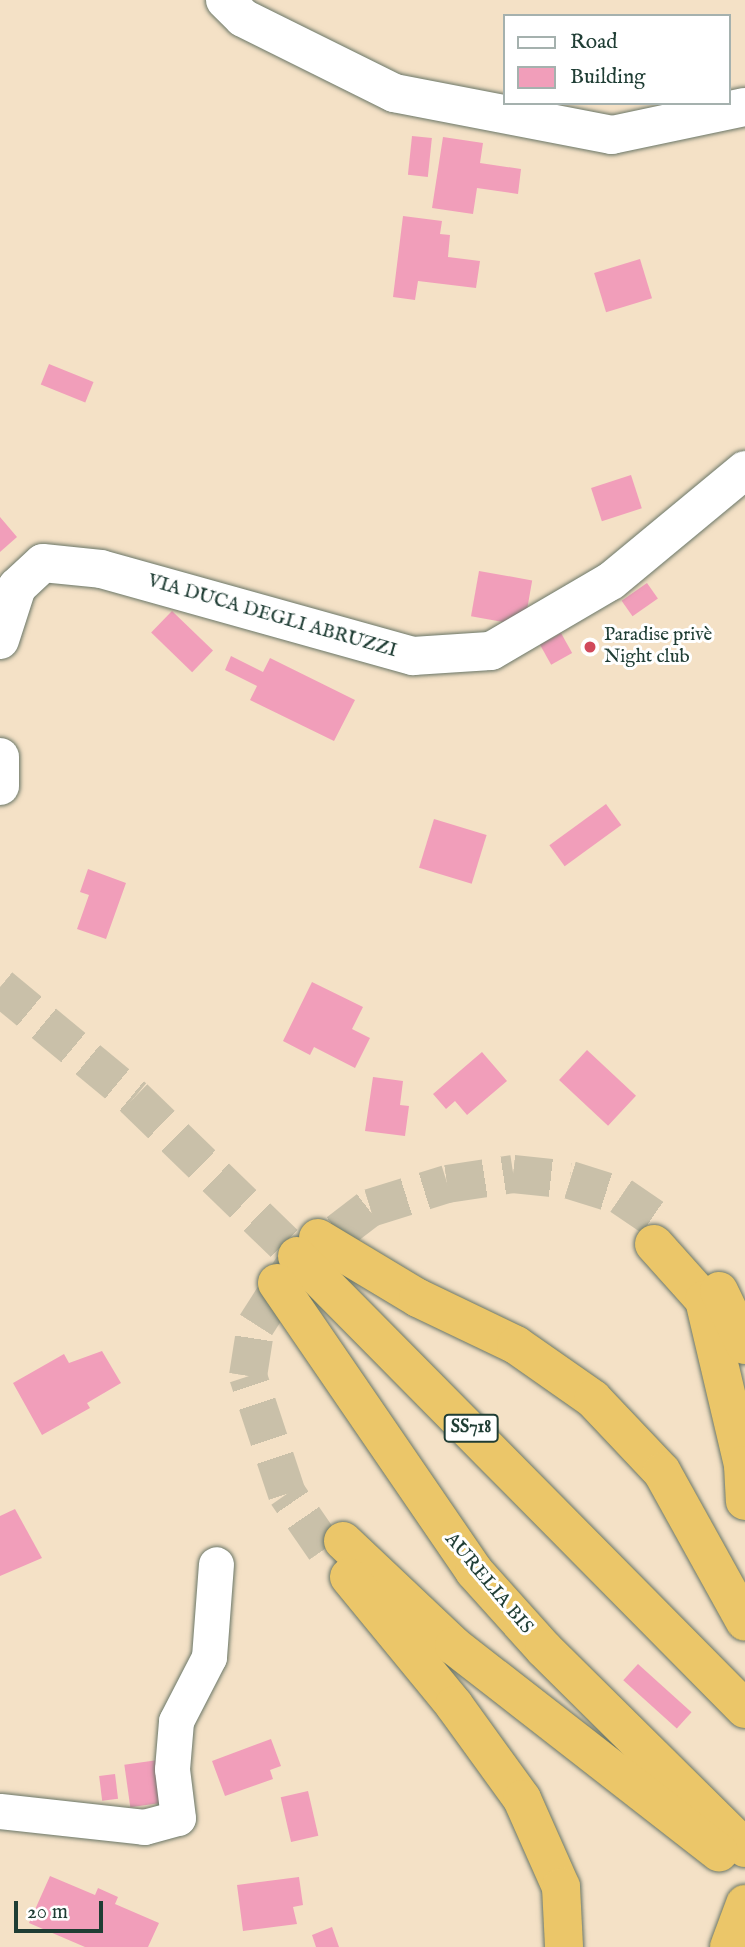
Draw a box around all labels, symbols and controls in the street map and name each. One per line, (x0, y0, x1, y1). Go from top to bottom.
legend (504, 14, 731, 105)
text: Road (570, 29, 617, 56)
text: Building (570, 64, 645, 91)
street label: VIA DUCA DEGLI ABRUZZI (145, 570, 399, 664)
place label: Paradise privè Night club (604, 625, 712, 669)
marker: Paradise privè Night club (582, 639, 598, 655)
road number: SS718 (443, 1414, 499, 1442)
street label: AURELIA BIS (439, 1529, 537, 1639)
scale bar (18, 1888, 107, 1932)
text: 20 m (27, 1899, 68, 1926)

